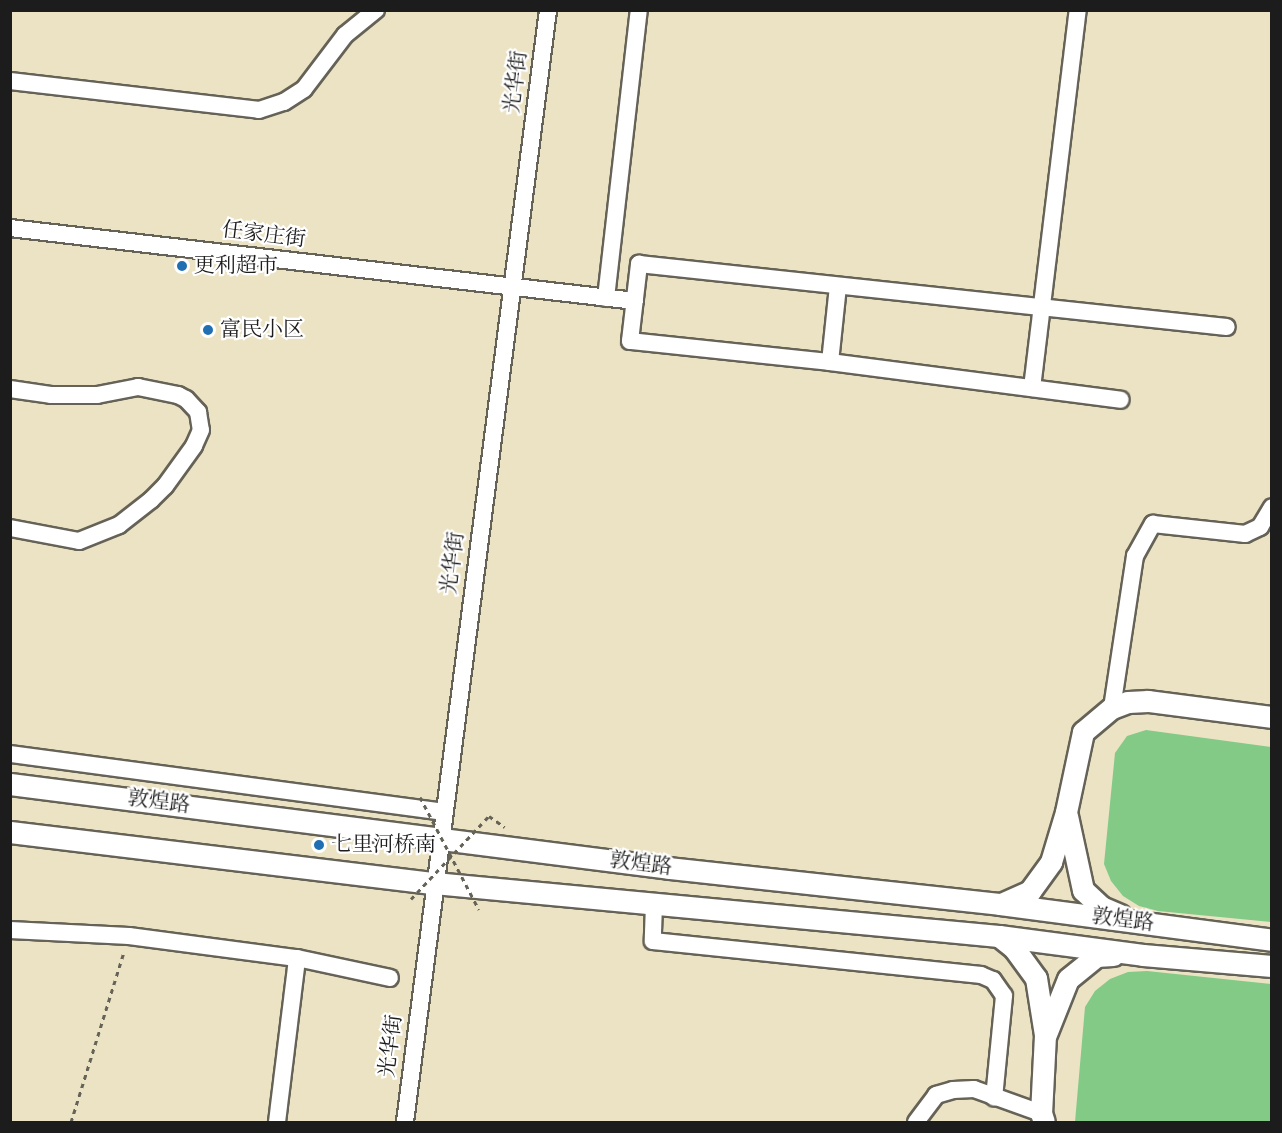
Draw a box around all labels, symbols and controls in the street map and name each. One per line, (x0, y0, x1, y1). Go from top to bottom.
street label: 光华街 (500, 49, 532, 115)
street label: 任家庄街 (221, 217, 307, 253)
place label: 更利超市 (194, 253, 278, 279)
marker: 更利超市 (175, 259, 189, 273)
place label: 富民小区 (220, 317, 304, 343)
marker: 富民小区 (201, 323, 215, 337)
street label: 光华街 (437, 530, 469, 596)
street label: 敦煌路 (126, 786, 192, 818)
place label: 七里河桥南 (331, 832, 436, 858)
marker: 七里河桥南 (312, 838, 326, 852)
street label: 敦煌路 (608, 848, 674, 880)
street label: 敦煌路 (1090, 904, 1156, 936)
street label: 光华街 (375, 1013, 407, 1079)

